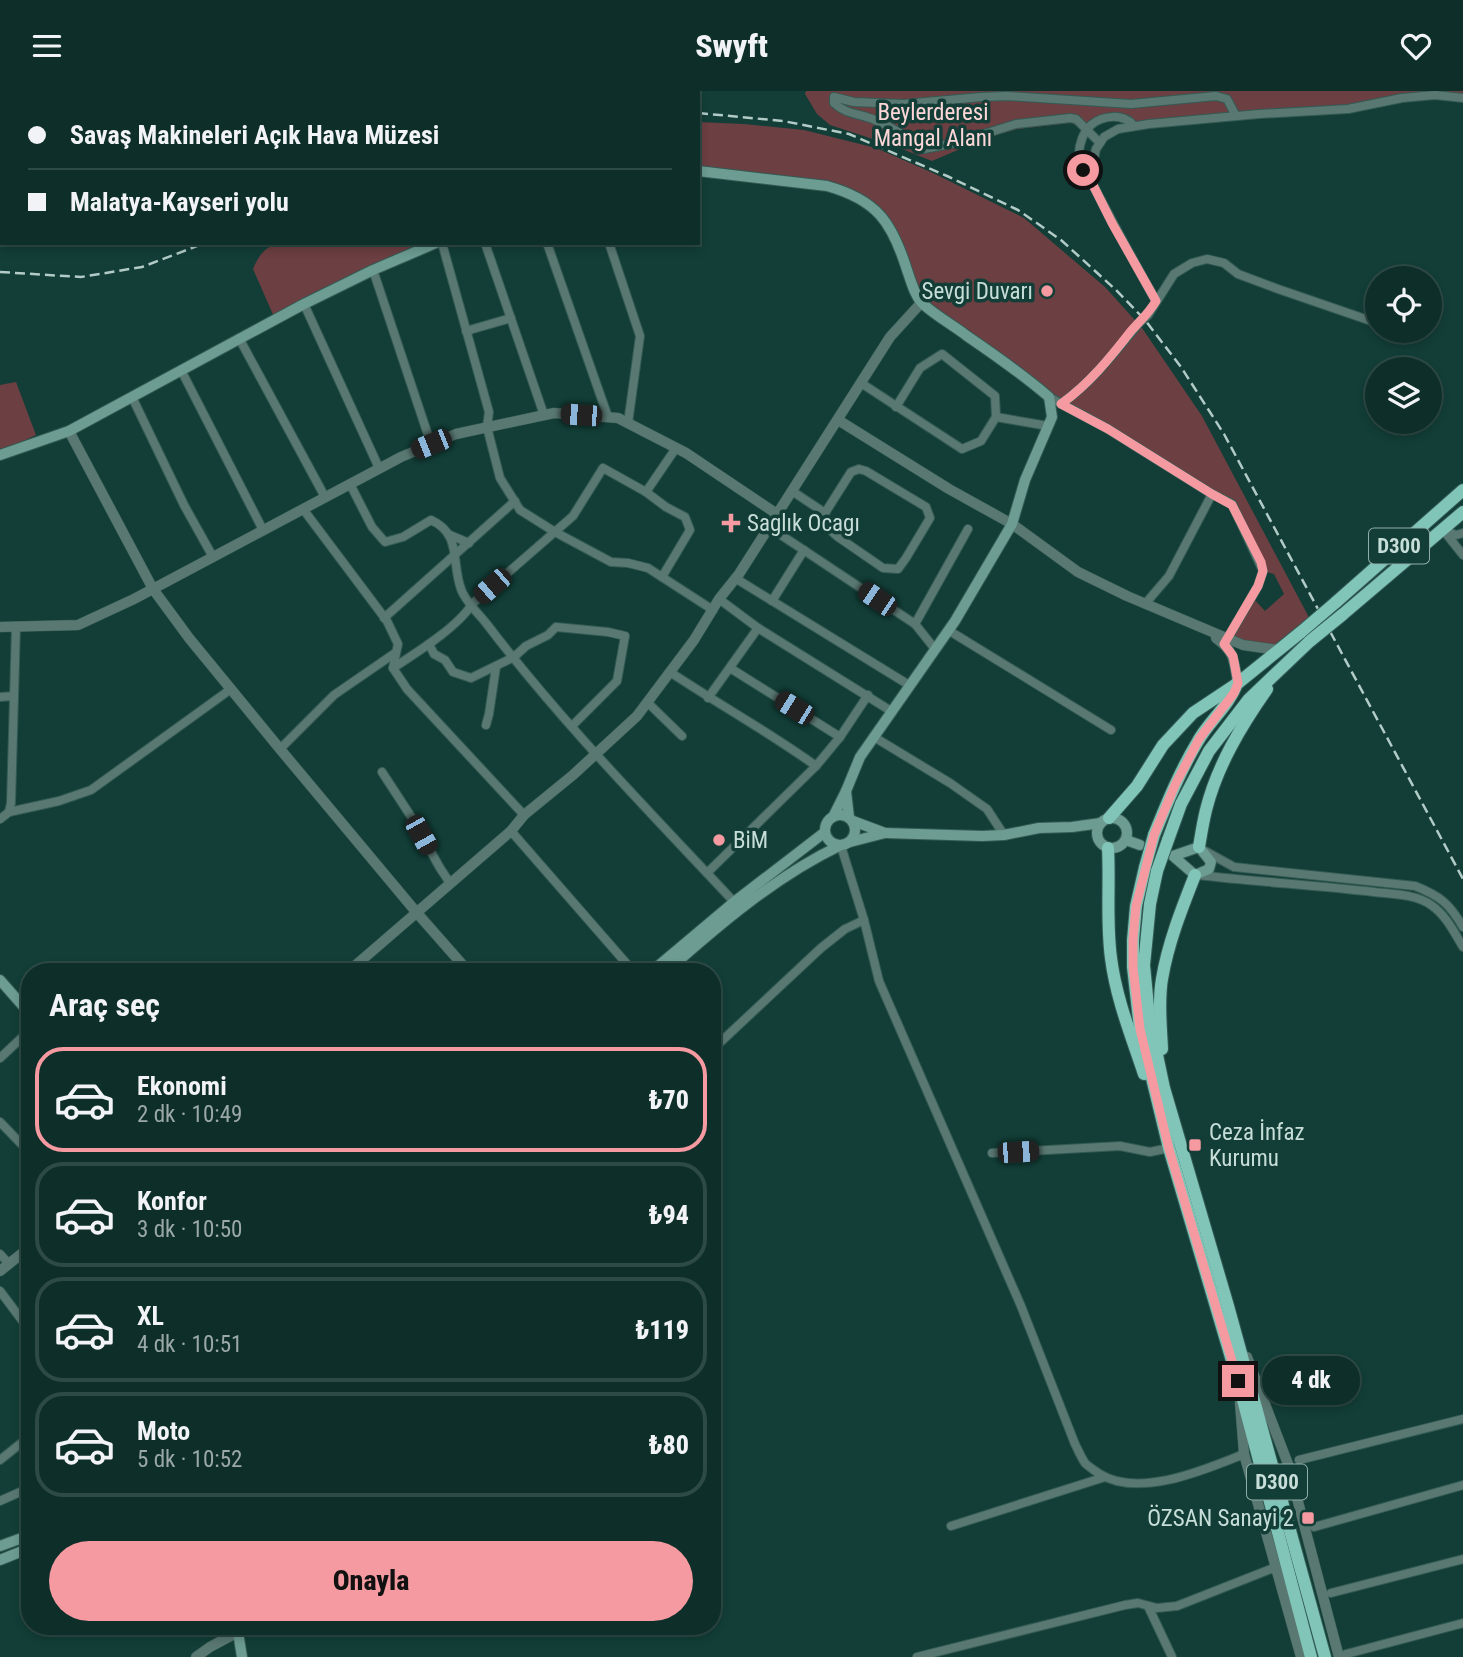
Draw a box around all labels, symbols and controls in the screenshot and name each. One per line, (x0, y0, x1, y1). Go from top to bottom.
icon: menu (28, 27, 66, 65)
text: Swyft (695, 27, 768, 65)
icon: heart (1397, 27, 1435, 65)
park label: Beylerderesi Mangal Alanı (874, 99, 992, 152)
text: Savaş Makineleri Açık Hava Müzesi (70, 120, 439, 150)
route start (1067, 154, 1099, 186)
text: Malatya-Kayseri yolu (70, 187, 289, 217)
map controls (1365, 266, 1442, 434)
button: locate (1365, 266, 1442, 343)
place label: Sevgi Duvarı (921, 278, 1033, 305)
marker: Sevgi Duvarı (1039, 283, 1055, 299)
button: layers (1365, 357, 1442, 434)
car (560, 403, 603, 427)
car (408, 426, 455, 462)
place label: Saglık Ocagı (747, 510, 860, 537)
marker: Saglık Ocagı (721, 513, 741, 533)
road number: D300 (1369, 529, 1429, 563)
car (470, 564, 515, 608)
car (854, 579, 901, 619)
car (771, 688, 818, 728)
car (402, 812, 441, 858)
place label: BiM (733, 827, 768, 854)
marker: BiM (711, 832, 727, 848)
text: Araç seç (49, 986, 160, 1024)
icon: car (53, 1068, 116, 1131)
text: Ekonomi (137, 1071, 227, 1101)
text: ₺70 (648, 1085, 689, 1115)
text: 2 dk · 10:49 (137, 1101, 242, 1128)
place label: Ceza İnfaz Kurumu (1209, 1119, 1305, 1172)
marker: Ceza İnfaz Kurumu (1187, 1137, 1203, 1153)
car (997, 1140, 1040, 1164)
icon: car (53, 1183, 116, 1246)
text: Konfor (137, 1186, 207, 1216)
text: ₺94 (648, 1200, 689, 1230)
text: 3 dk · 10:50 (137, 1216, 242, 1243)
icon: car (53, 1298, 116, 1361)
text: XL (137, 1301, 164, 1331)
text: ₺119 (635, 1315, 689, 1345)
text: 4 dk · 10:51 (137, 1331, 242, 1358)
callout: 4 dk (1262, 1357, 1360, 1405)
route end (1222, 1365, 1254, 1397)
text: 4 dk (1291, 1367, 1331, 1394)
icon: car (53, 1413, 116, 1476)
text: Moto (137, 1416, 190, 1446)
text: ₺80 (648, 1430, 689, 1460)
text: 5 dk · 10:52 (137, 1446, 242, 1473)
road number: D300 (1247, 1465, 1307, 1499)
place label: ÖZSAN Sanayi 2 (1147, 1504, 1294, 1532)
marker: ÖZSAN Sanayi 2 (1300, 1510, 1316, 1526)
button: Onayla (49, 1541, 693, 1621)

